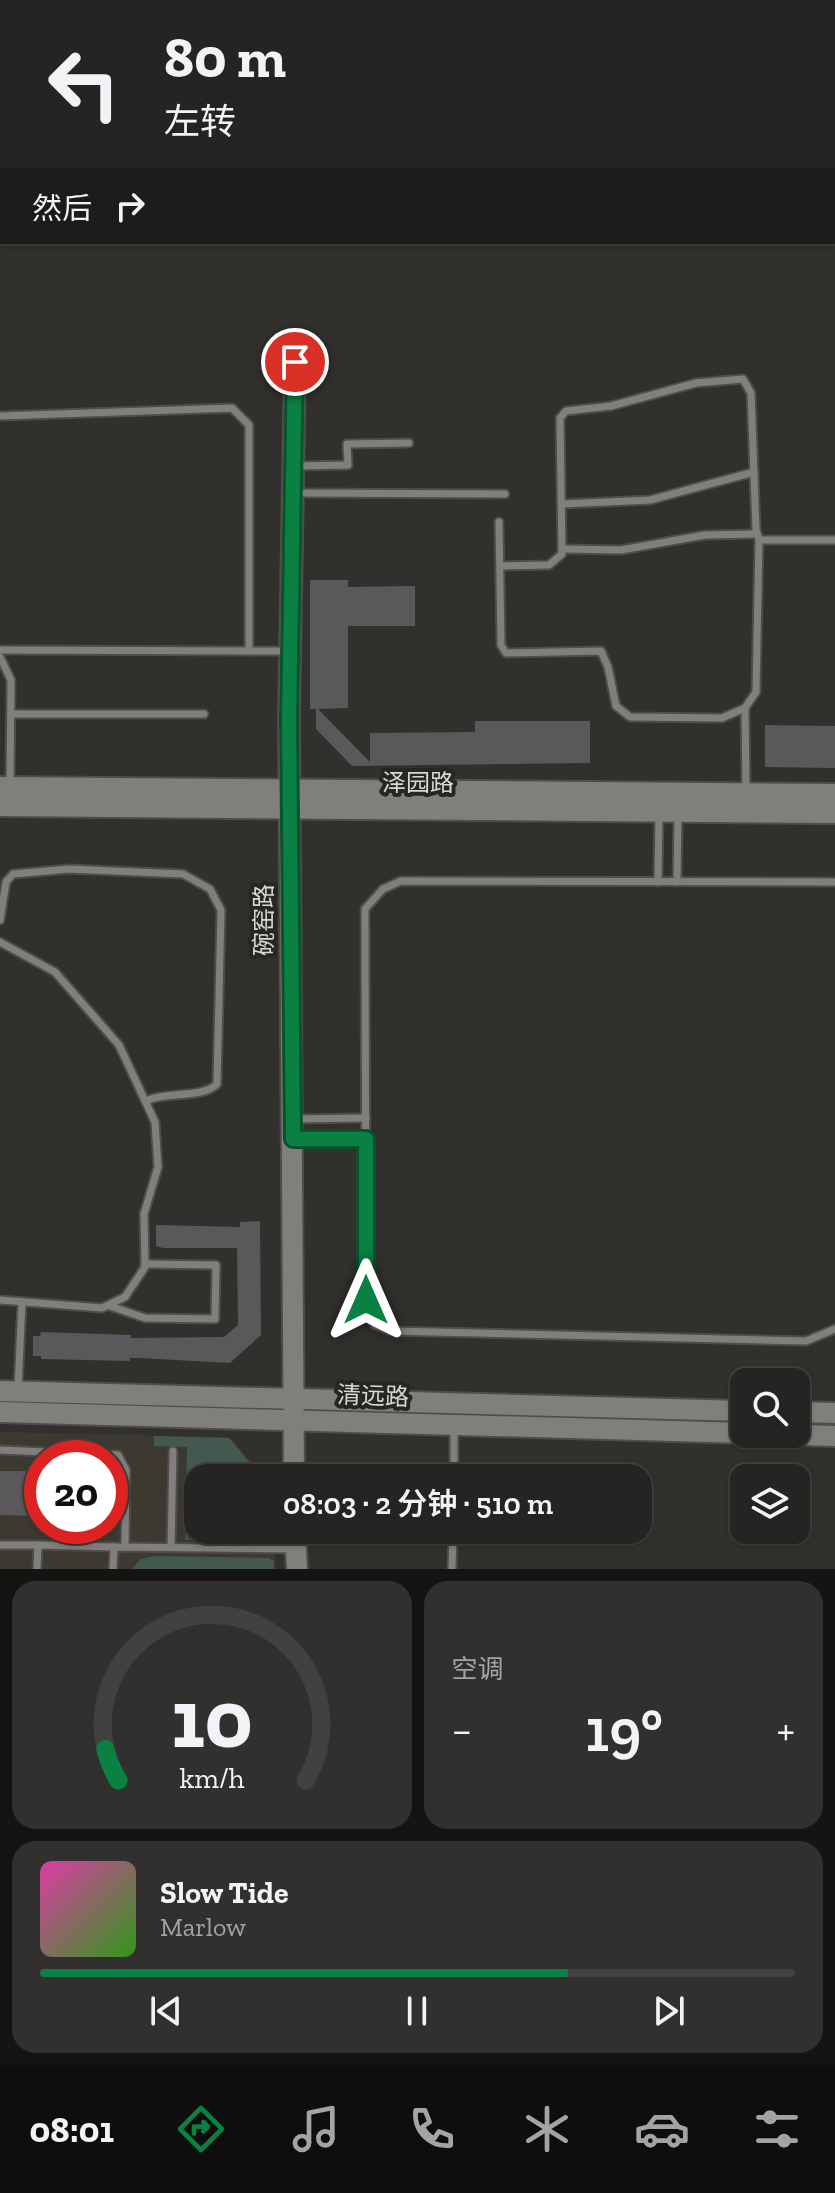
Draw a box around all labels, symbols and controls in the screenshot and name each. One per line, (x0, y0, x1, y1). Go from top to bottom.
text: 80 m (164, 24, 286, 91)
icon: left (32, 32, 136, 136)
text: 左转 (164, 100, 236, 143)
icon: right (108, 184, 152, 228)
text: 然后 (32, 191, 92, 227)
pin (261, 328, 329, 396)
icon: arrive (273, 340, 317, 384)
street label: 泽园路 (382, 768, 454, 797)
street label: 碗窑路 (249, 884, 278, 956)
position arrow (324, 1258, 408, 1342)
map controls (730, 1368, 810, 1544)
button: search (730, 1368, 810, 1448)
street label: 清远路 (337, 1380, 410, 1411)
speed limit sign: 20 (24, 1440, 128, 1544)
button: layers (730, 1464, 810, 1544)
text: 08:03 · 2 分钟 · 510 m (283, 1486, 553, 1522)
text: 空调 (452, 1653, 504, 1685)
text: 10 (171, 1668, 253, 1768)
text: 19° (585, 1694, 663, 1766)
text: − (452, 1703, 472, 1756)
text: + (776, 1703, 795, 1756)
text: km/h (179, 1761, 244, 1795)
text: Slow Tide (160, 1875, 288, 1911)
text: Marlow (160, 1911, 246, 1943)
icon: previous (144, 1989, 188, 2033)
icon: pause (395, 1989, 439, 2033)
icon: next (647, 1989, 691, 2033)
icon: directions (173, 2101, 229, 2157)
icon: music (288, 2101, 344, 2157)
icon: phone (404, 2101, 460, 2157)
icon: climate (519, 2101, 575, 2157)
icon: car (634, 2101, 690, 2157)
icon: filters (749, 2101, 805, 2157)
text: 08:01 (30, 2108, 114, 2151)

